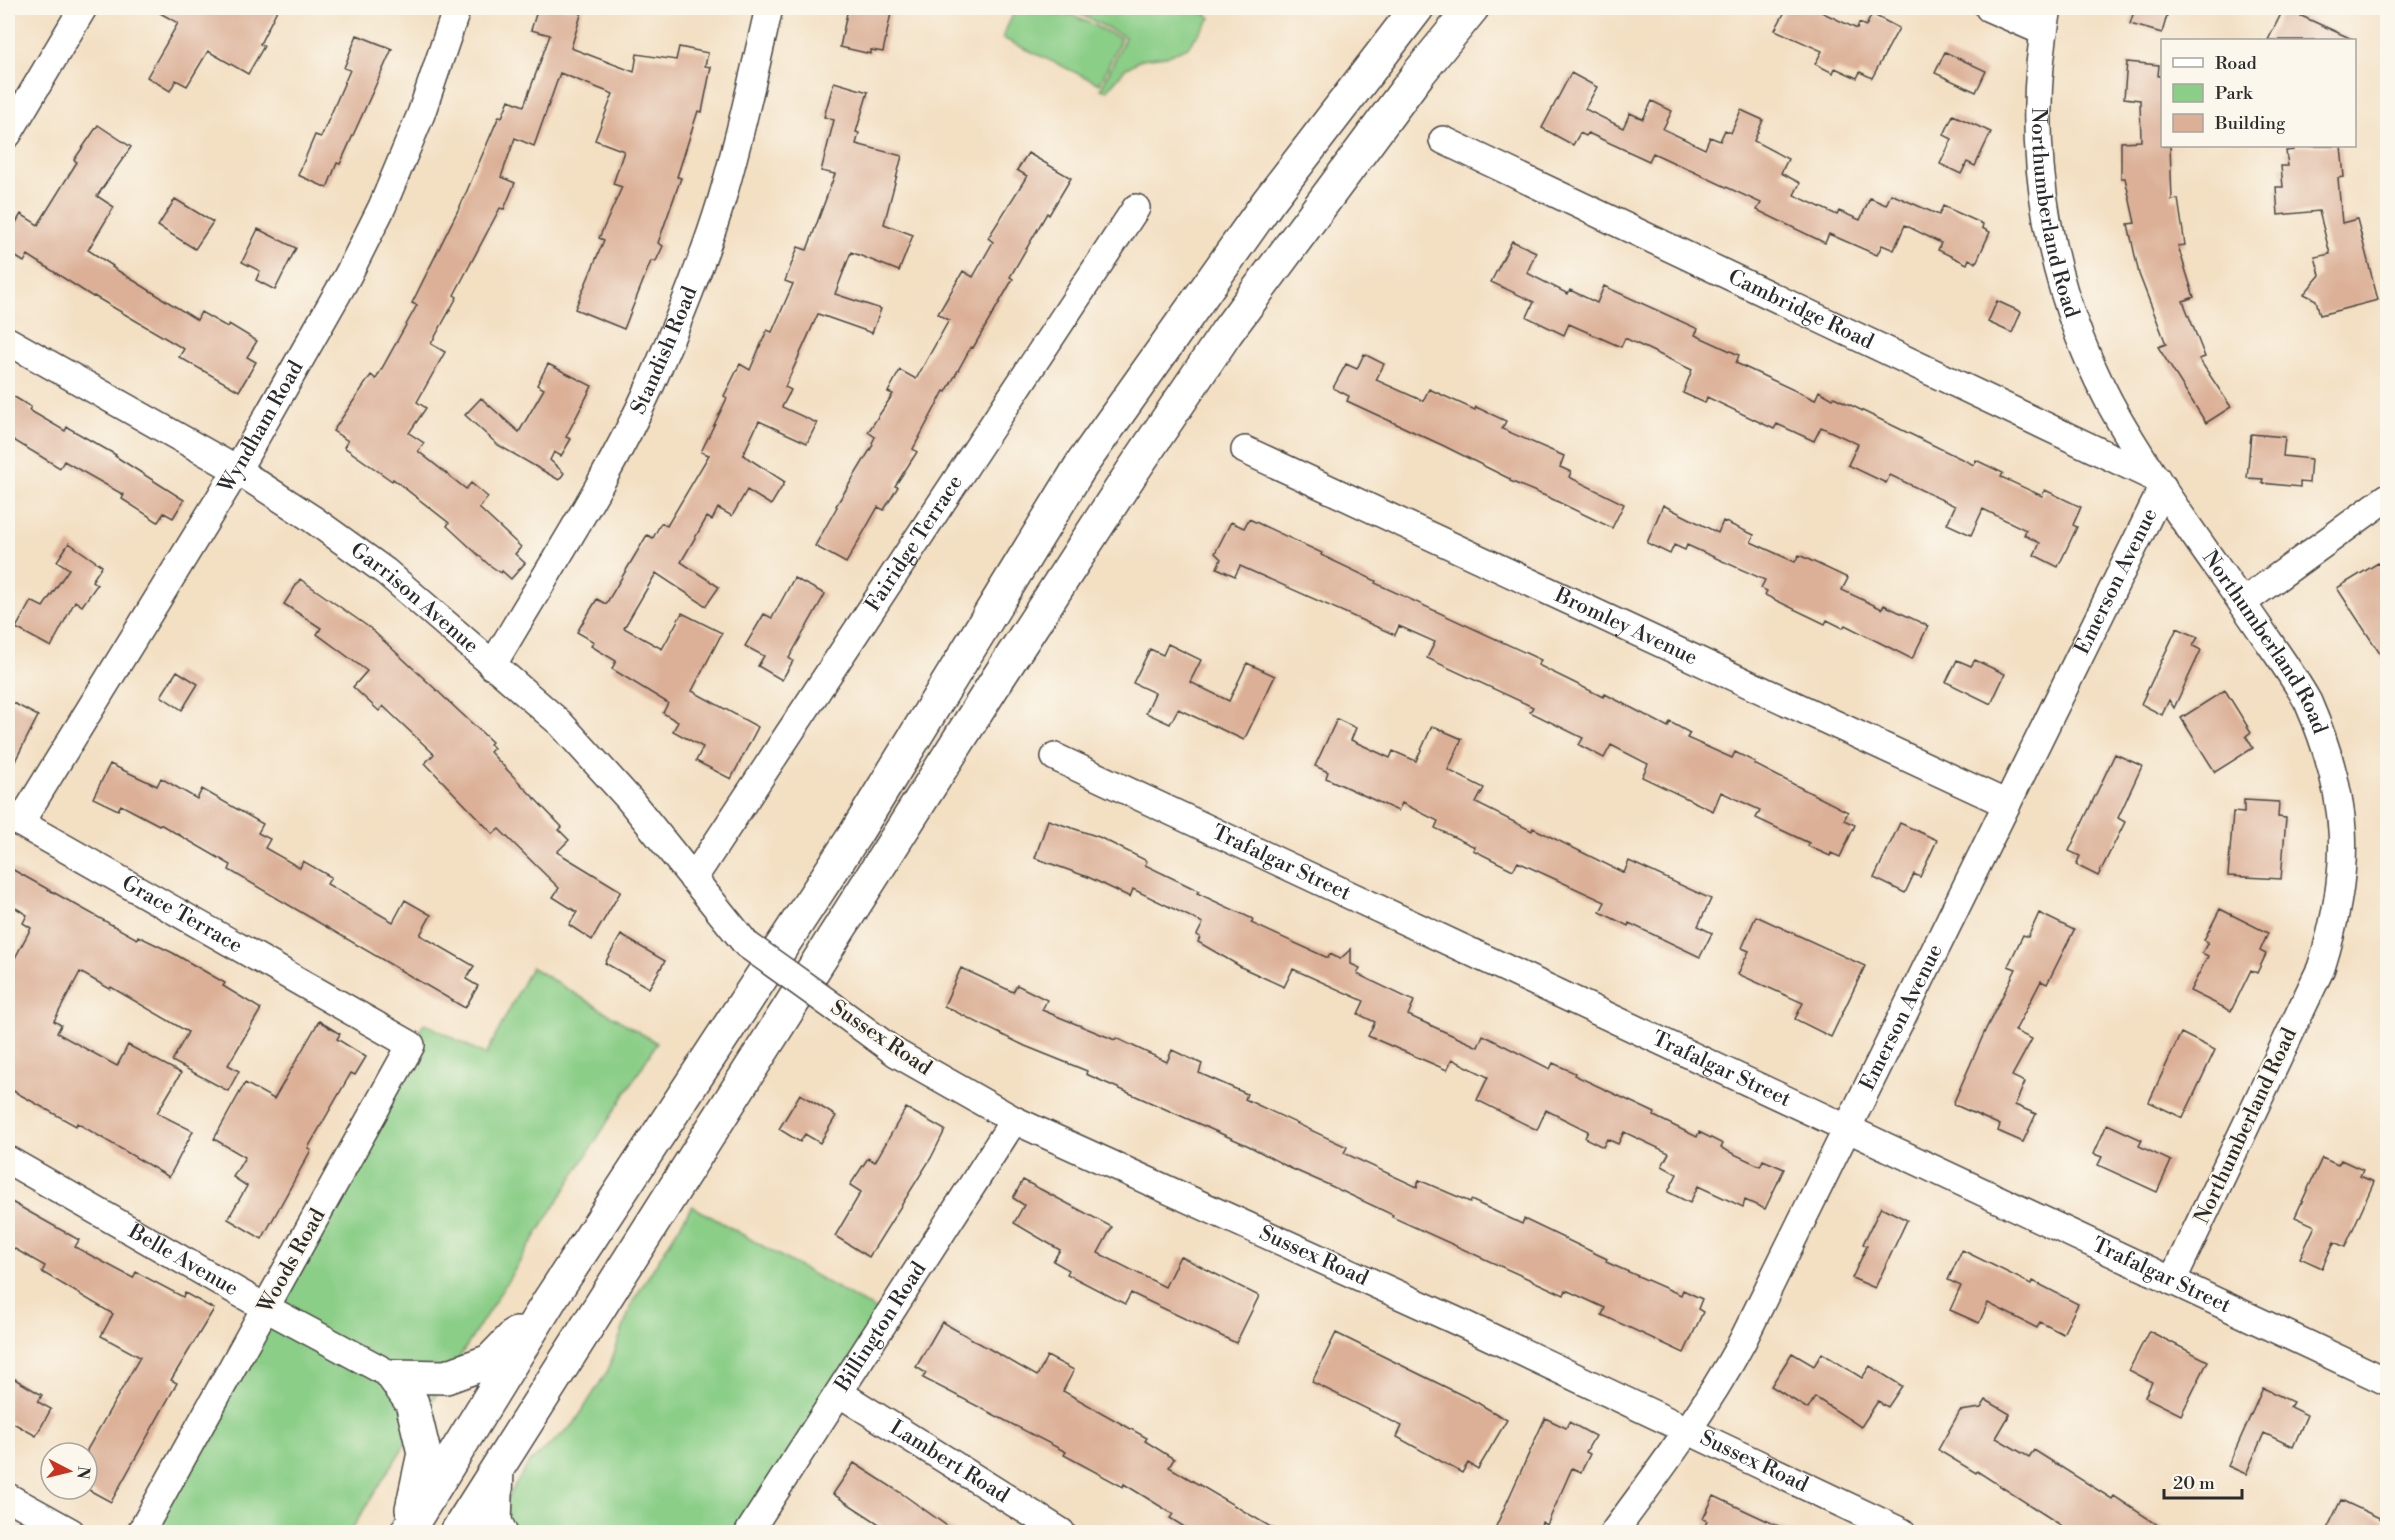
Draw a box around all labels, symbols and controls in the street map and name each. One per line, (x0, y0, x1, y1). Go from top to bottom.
legend (2161, 39, 2356, 147)
text: Road (2215, 52, 2258, 75)
text: Park (2215, 82, 2254, 105)
street label: Northumberland Road (2025, 108, 2085, 321)
text: Building (2214, 112, 2286, 135)
street label: Cambridge Road (1724, 264, 1878, 356)
street label: Standish Road (626, 283, 703, 419)
street label: Wyndham Road (213, 356, 309, 498)
street label: Fairidge Terrace (860, 470, 969, 617)
street label: Emerson Avenue (2070, 504, 2163, 659)
street label: Garrison Avenue (345, 537, 484, 659)
street label: Northumberland Road (2196, 546, 2333, 738)
street label: Bromley Avenue (1550, 582, 1701, 671)
street label: Trafalgar Street (1208, 820, 1355, 907)
street label: Grace Terrace (117, 870, 247, 959)
street label: Emerson Avenue (1855, 940, 1949, 1095)
street label: Sussex Road (825, 995, 937, 1081)
street label: Northumberland Road (2189, 1024, 2303, 1228)
street label: Trafalgar Street (1648, 1026, 1795, 1113)
street label: Woods Road (252, 1204, 331, 1319)
street label: Belle Avenue (123, 1218, 243, 1302)
street label: Sussex Road (1255, 1220, 1372, 1292)
street label: Trafalgar Street (2088, 1232, 2235, 1320)
street label: Billington Road (829, 1257, 932, 1397)
street label: Lambert Road (885, 1415, 1014, 1509)
street label: Sussex Road (1696, 1425, 1812, 1499)
north arrow (39, 1441, 99, 1501)
scale bar (2164, 1462, 2242, 1500)
text: N (72, 1465, 94, 1481)
text: 20 m (2173, 1472, 2215, 1495)

